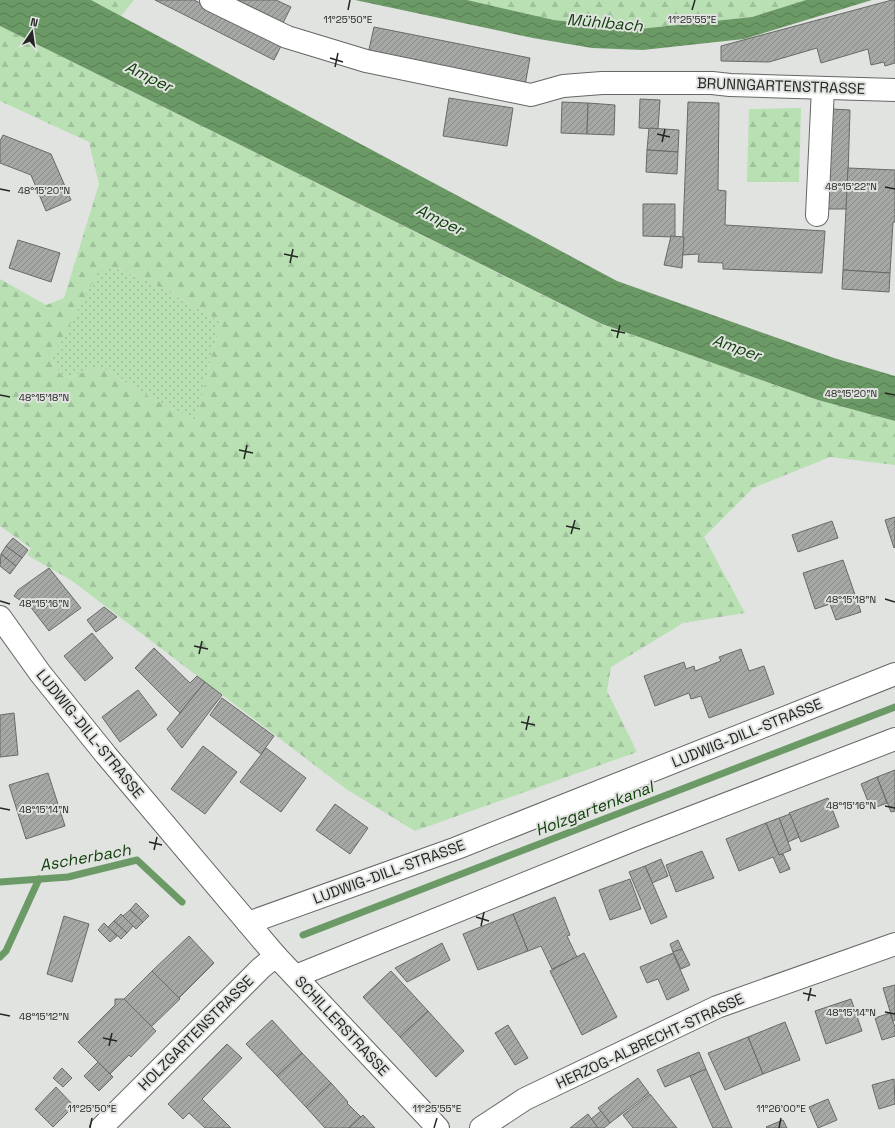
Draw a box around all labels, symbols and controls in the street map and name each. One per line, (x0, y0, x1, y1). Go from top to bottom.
water label: Mühlbach (566, 9, 645, 36)
north arrow (12, 12, 52, 52)
text: 11°25'50"E (324, 13, 373, 26)
text: 11°25'55"E (668, 13, 717, 26)
text: N (29, 15, 39, 30)
water label: Amper (122, 56, 177, 98)
street label: BRUNNGARTENSTRASSE (697, 73, 866, 98)
text: 48°15'22"N (825, 180, 877, 193)
text: 48°15'20"N (18, 184, 70, 197)
water label: Amper (413, 199, 468, 241)
water label: Amper (710, 329, 766, 366)
text: 48°15'20"N (825, 387, 877, 400)
text: 48°15'18"N (19, 391, 69, 404)
text: 48°15'18"N (826, 593, 876, 606)
text: 48°15'16"N (19, 597, 69, 610)
street label: LUDWIG-DILL-STRASSE (32, 665, 148, 802)
street label: LUDWIG-DILL-STRASSE (669, 694, 825, 771)
water label: Holzgartenkanal (532, 776, 658, 841)
text: 48°15'16"N (826, 799, 876, 812)
text: 48°15'14"N (19, 803, 69, 816)
street label: LUDWIG-DILL-STRASSE (310, 835, 468, 908)
water label: Ascherbach (38, 839, 133, 876)
street label: HOLZGARTENSTRASSE (134, 971, 257, 1094)
street label: SCHILLERSTRASSE (291, 972, 394, 1080)
street label: HERZOG-ALBRECHT-STRASSE (553, 989, 747, 1093)
text: 48°15'14"N (826, 1006, 876, 1019)
text: 48°15'12"N (19, 1010, 69, 1023)
text: 11°25'50"E (68, 1102, 117, 1115)
text: 11°25'55"E (413, 1102, 462, 1115)
text: 11°26'00"E (756, 1102, 806, 1115)

